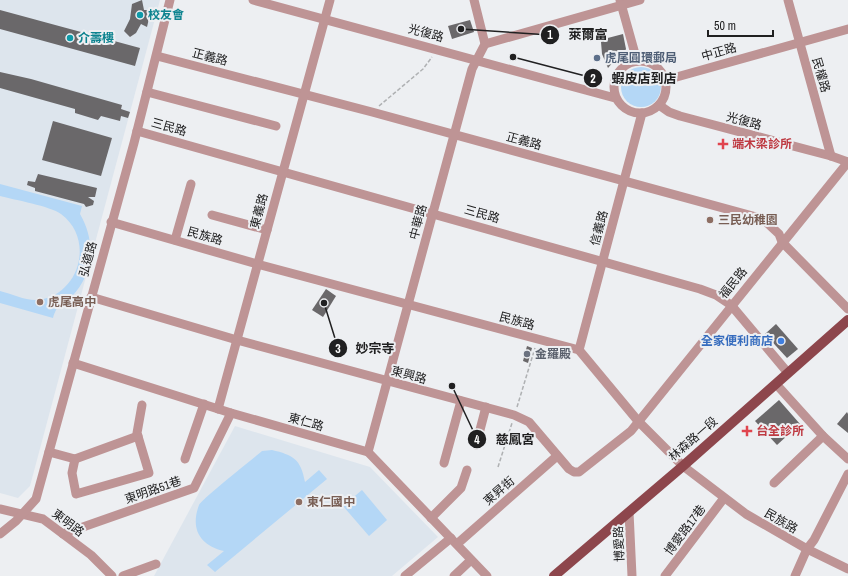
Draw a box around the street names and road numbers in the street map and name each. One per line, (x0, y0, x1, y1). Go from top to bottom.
street label: 光復路 (407, 21, 445, 45)
street label: 中正路 (699, 39, 739, 65)
street label: 正義路 (191, 45, 229, 69)
street label: 民權路 (808, 55, 834, 95)
street label: 光復路 (725, 109, 763, 133)
street label: 三民路 (149, 114, 189, 140)
street label: 正義路 (505, 129, 543, 153)
street label: 東義路 (247, 192, 271, 230)
street label: 三民路 (462, 201, 502, 227)
street label: 中華路 (406, 203, 430, 241)
street label: 信義路 (587, 209, 611, 247)
street label: 民族路 (185, 223, 225, 249)
street label: 弘道路 (76, 240, 100, 278)
street label: 福民路 (715, 264, 751, 302)
street label: 民族路 (498, 309, 536, 333)
street label: 東興路 (390, 363, 428, 387)
street label: 東仁路 (286, 409, 326, 435)
street label: 林森路一段 (665, 413, 721, 465)
street label: 東明路51巷 (123, 473, 183, 507)
street label: 東昇街 (480, 473, 518, 509)
street label: 博愛路17巷 (661, 502, 709, 558)
street label: 民族路 (761, 505, 801, 537)
street label: 東明路 (49, 506, 87, 540)
street label: 博愛路 (610, 526, 628, 562)

